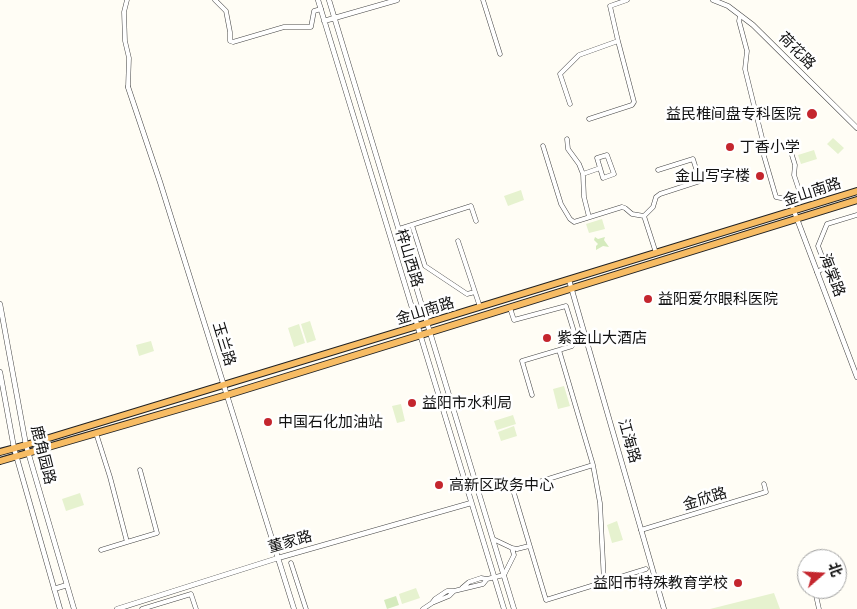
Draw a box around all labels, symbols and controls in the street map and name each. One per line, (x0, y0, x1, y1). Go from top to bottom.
street label: 荷花路 (775, 29, 819, 73)
place label: 益民椎间盘专科医院 (666, 105, 801, 123)
marker: 益民椎间盘专科医院 (805, 107, 819, 121)
place label: 丁香小学 (740, 138, 800, 156)
marker: 丁香小学 (724, 141, 736, 153)
place label: 金山写字楼 (675, 167, 750, 185)
marker: 金山写字楼 (754, 170, 766, 182)
street label: 金山南路 (781, 174, 843, 210)
street label: 梓山西路 (392, 227, 426, 289)
street label: 海棠路 (816, 251, 848, 299)
place label: 益阳爱尔眼科医院 (658, 290, 778, 308)
marker: 益阳爱尔眼科医院 (642, 293, 654, 305)
street label: 金山南路 (394, 294, 456, 328)
street label: 玉兰路 (209, 320, 239, 368)
place label: 紫金山大酒店 (557, 329, 647, 347)
marker: 紫金山大酒店 (541, 332, 553, 344)
place label: 益阳市水利局 (422, 394, 512, 412)
marker: 益阳市水利局 (406, 397, 418, 409)
place label: 中国石化加油站 (278, 413, 383, 431)
marker: 中国石化加油站 (262, 416, 274, 428)
street label: 江海路 (614, 417, 644, 465)
street label: 鹿角园路 (27, 424, 59, 486)
place label: 高新区政务中心 (449, 476, 554, 494)
marker: 高新区政务中心 (433, 479, 445, 491)
street label: 金欣路 (681, 484, 729, 514)
street label: 董家路 (266, 527, 314, 557)
north arrow (797, 549, 847, 599)
text: 北 (825, 560, 845, 579)
place label: 益阳市特殊教育学校 (593, 574, 728, 592)
marker: 益阳市特殊教育学校 (732, 577, 744, 589)

